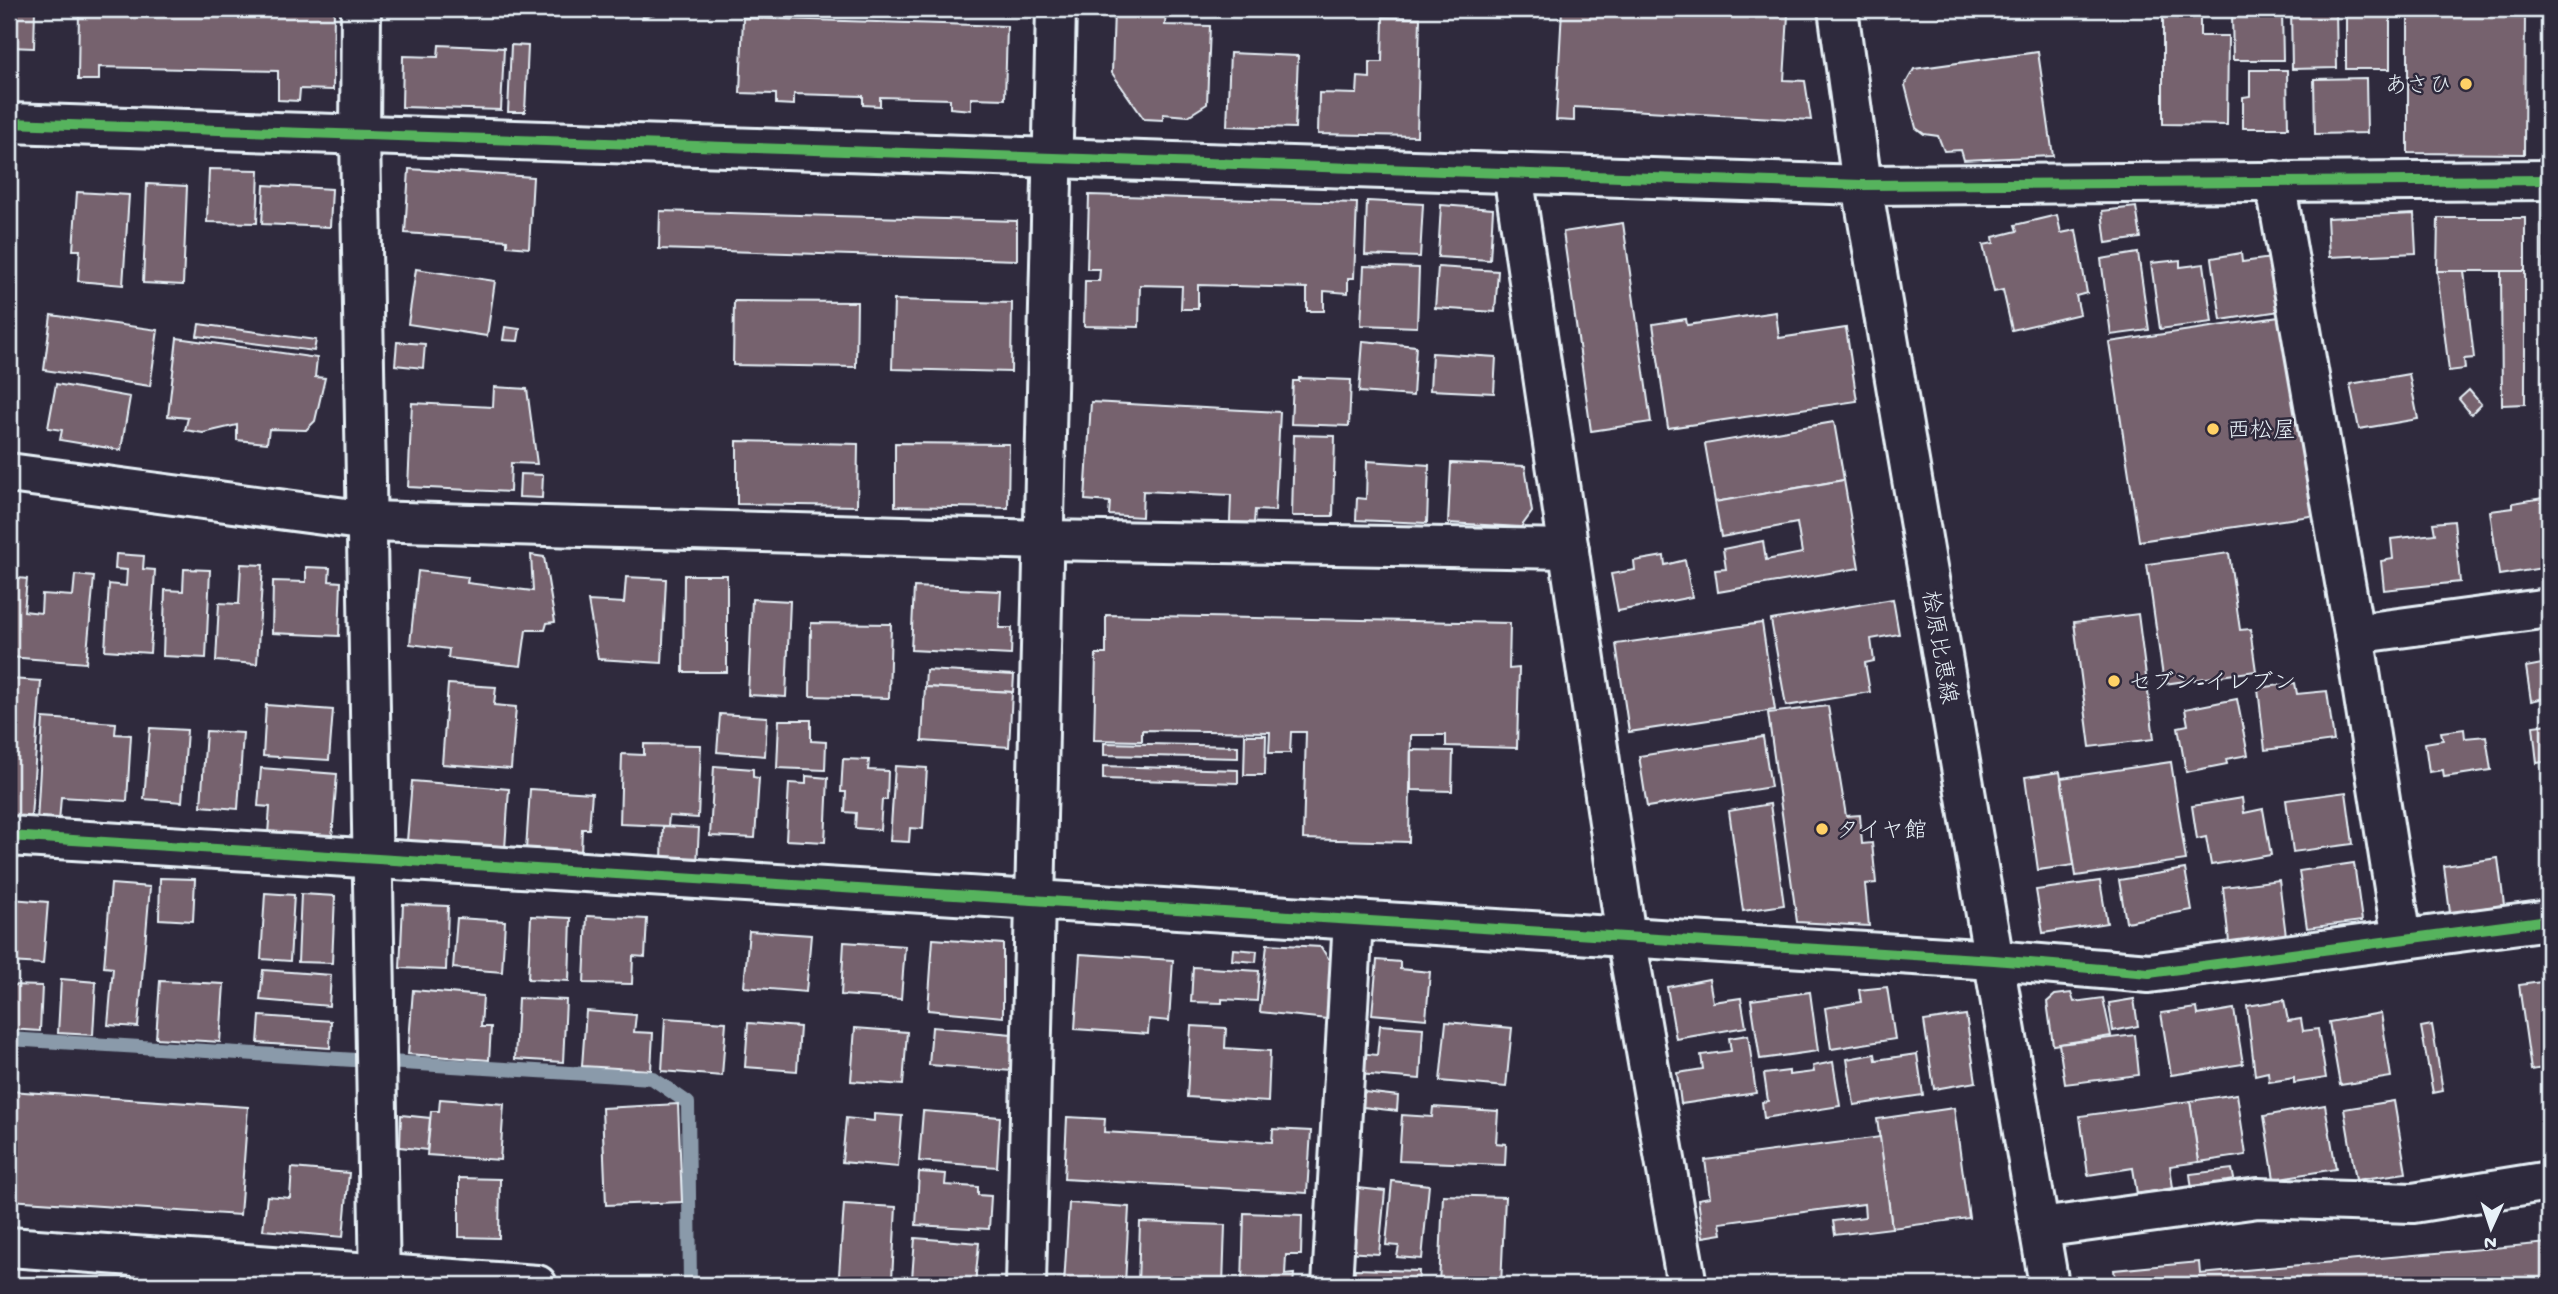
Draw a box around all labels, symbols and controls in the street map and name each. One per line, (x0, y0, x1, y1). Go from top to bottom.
place label: あさひ (2384, 74, 2452, 101)
marker: あさひ (2458, 76, 2474, 92)
place label: 西松屋 (2227, 419, 2296, 446)
marker: 西松屋 (2205, 421, 2221, 437)
street label: 桧原比恵線 (1914, 588, 1962, 707)
place label: セブン-イレブン (2128, 670, 2296, 698)
marker: セブン-イレブン (2106, 673, 2122, 689)
place label: タイヤ館 (1836, 818, 1927, 846)
marker: タイヤ館 (1814, 821, 1830, 837)
north arrow (2456, 1192, 2526, 1262)
text: N (2483, 1230, 2497, 1253)

